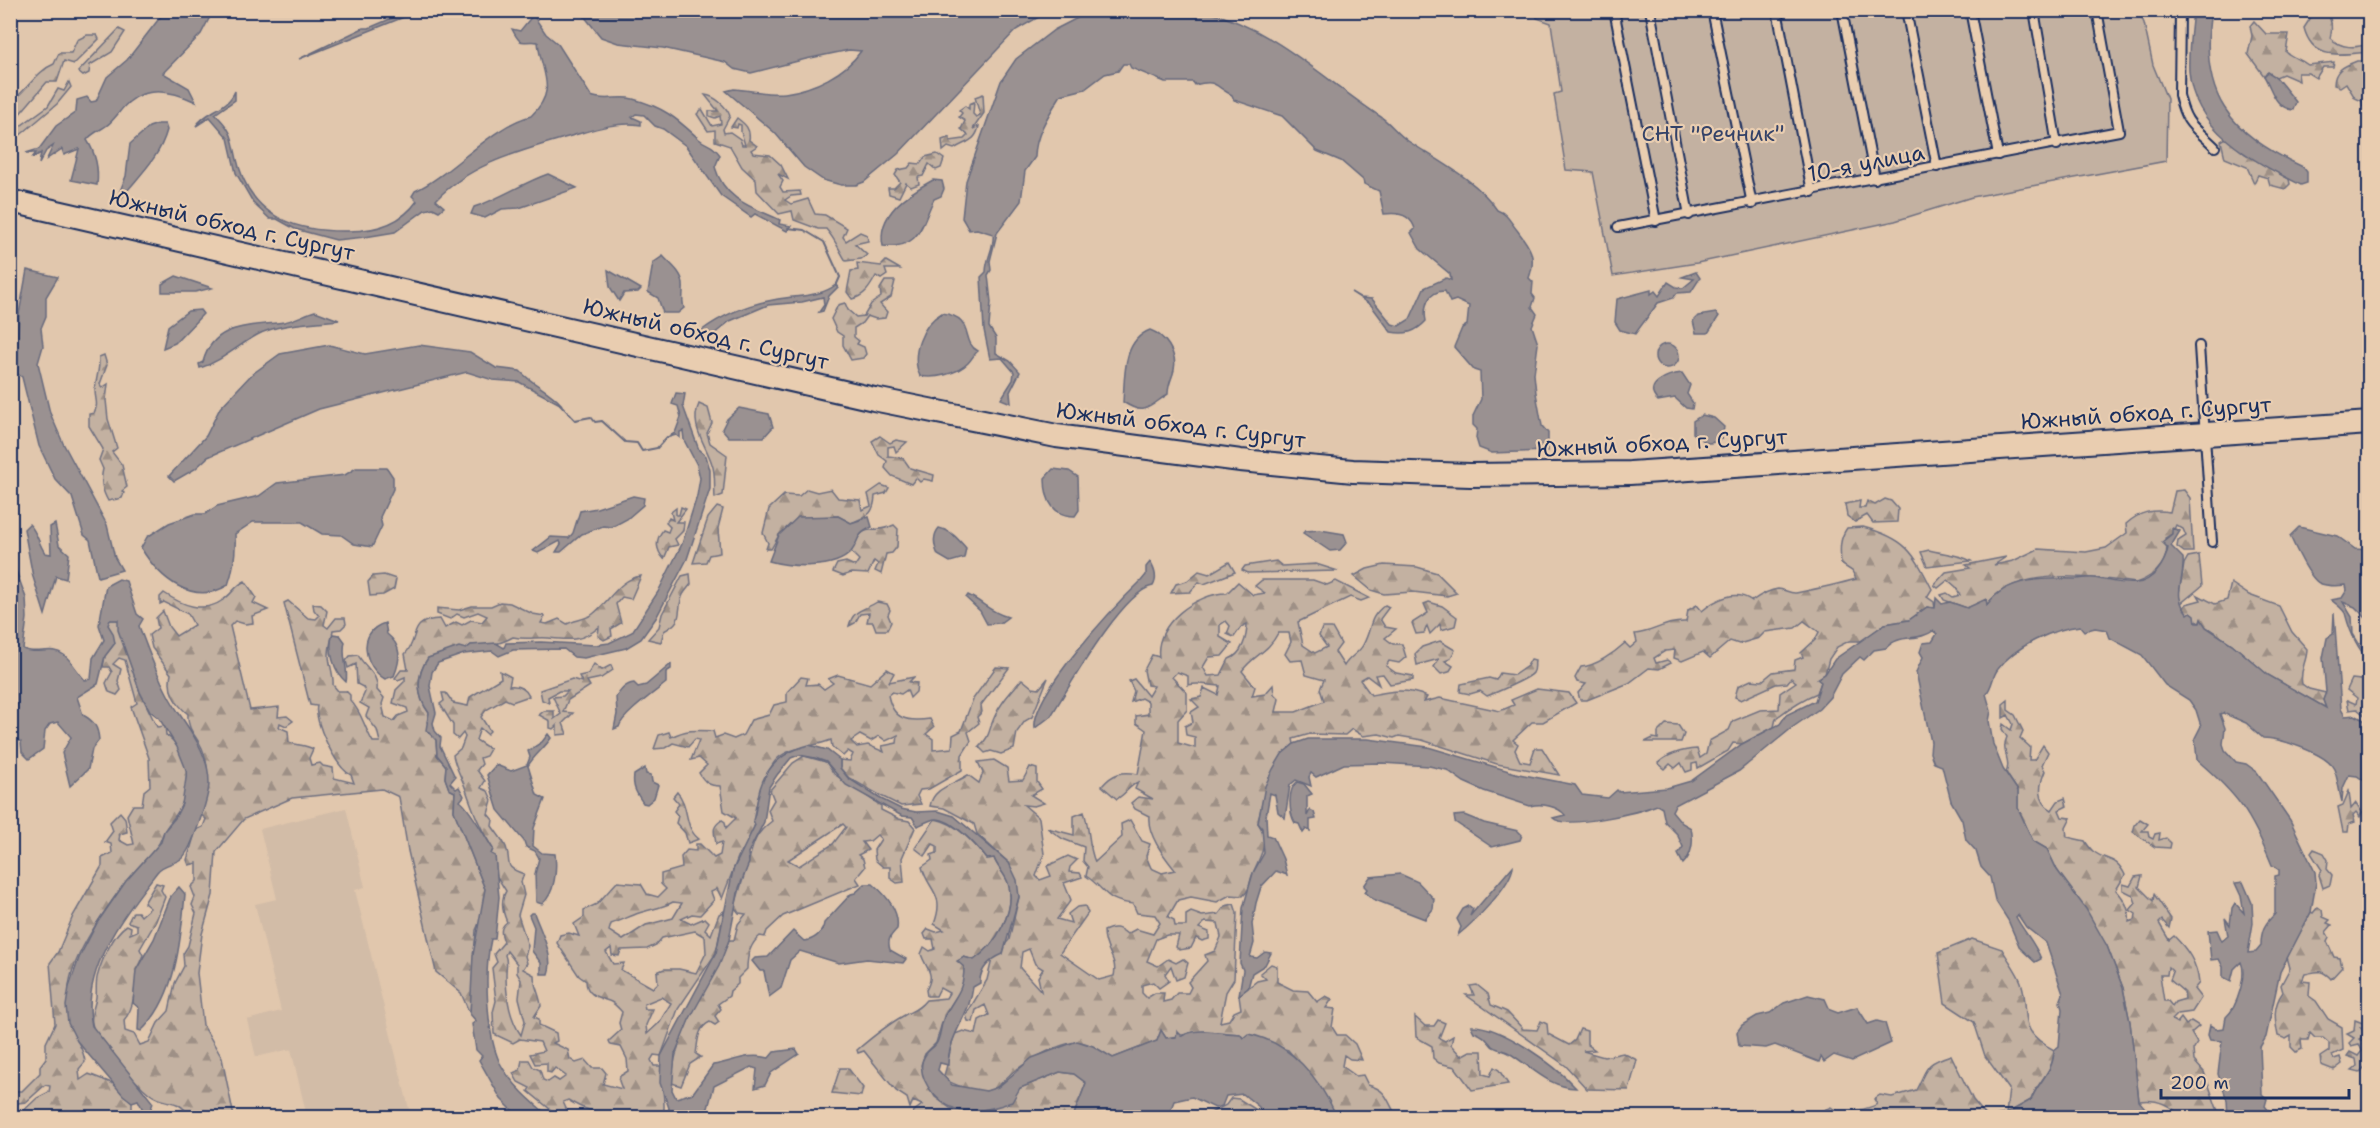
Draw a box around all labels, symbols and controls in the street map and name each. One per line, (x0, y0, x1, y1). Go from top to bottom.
park label: СНТ "Речник" (1642, 119, 1784, 148)
street label: 10-я улица (1805, 137, 1927, 189)
street label: Южный обход г. Сургут (106, 183, 358, 268)
street label: Южный обход г. Сургут (580, 292, 832, 377)
street label: Южный обход г. Сургут (2020, 390, 2273, 436)
street label: Южный обход г. Сургут (1055, 395, 1308, 455)
street label: Южный обход г. Сургут (1536, 422, 1789, 464)
scale bar (2161, 1062, 2348, 1100)
text: 200 m (2170, 1071, 2229, 1095)

